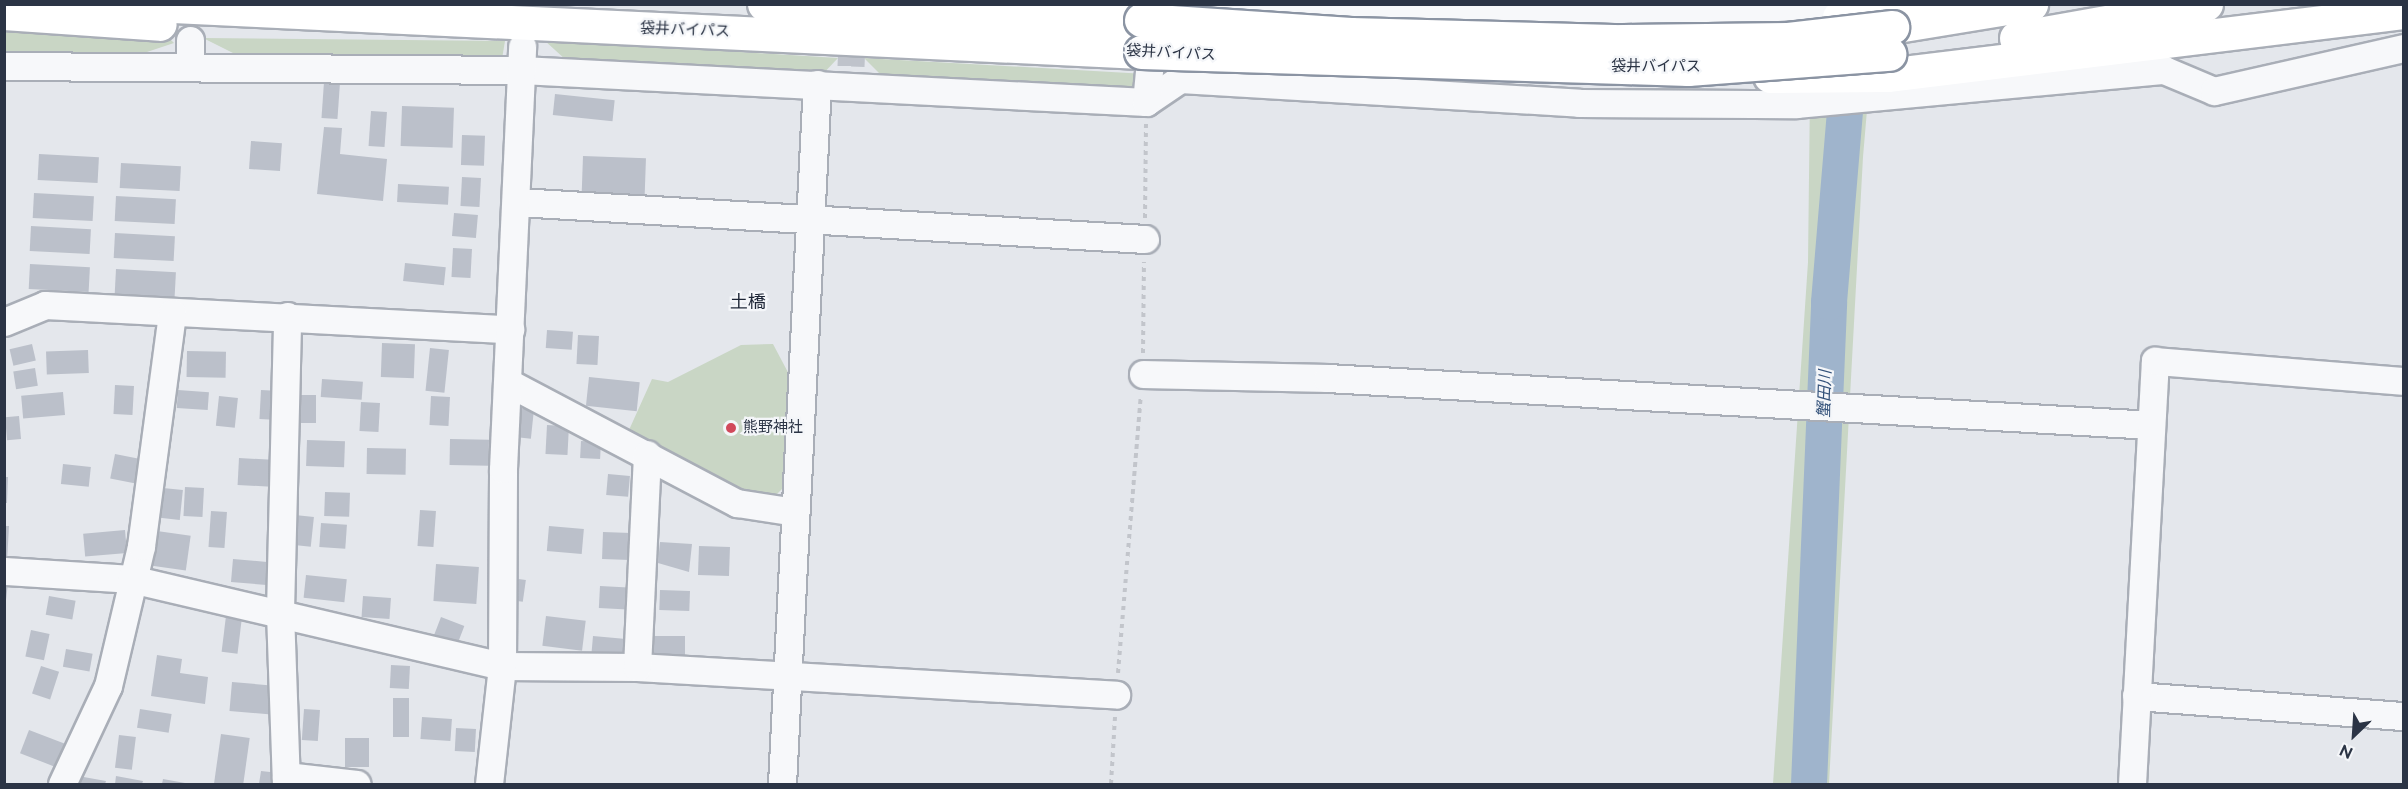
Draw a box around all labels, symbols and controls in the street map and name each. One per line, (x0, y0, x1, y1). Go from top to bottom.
street label: 袋井バイパス (640, 19, 730, 41)
street label: 袋井バイパス (1126, 42, 1216, 64)
street label: 袋井バイパス (1611, 58, 1701, 76)
district label: 土橋 (730, 291, 766, 313)
water label: 蟹田川 (1815, 370, 1835, 418)
place label: 熊野神社 (743, 419, 803, 437)
marker: 熊野神社 (724, 421, 738, 435)
north arrow (2324, 705, 2384, 765)
text: N (2337, 741, 2356, 763)

